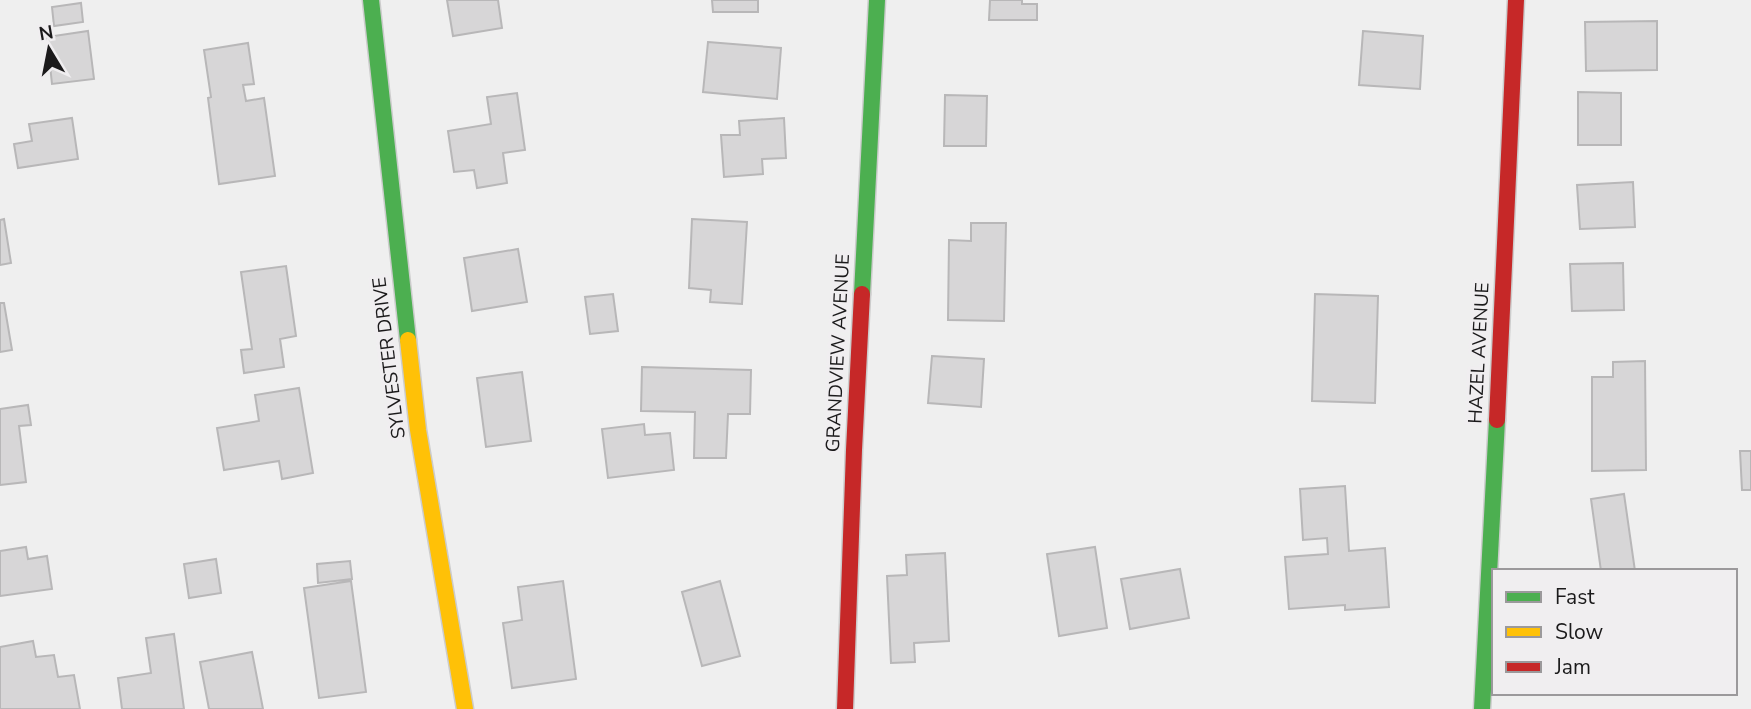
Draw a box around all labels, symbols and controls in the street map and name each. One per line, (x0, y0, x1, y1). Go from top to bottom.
north arrow (14, 14, 84, 84)
text: N (37, 19, 55, 47)
street label: GRANDVIEW AVENUE (820, 253, 856, 453)
street label: SYLVESTER DRIVE (366, 276, 412, 440)
street label: HAZEL AVENUE (1462, 282, 1496, 424)
legend (1492, 569, 1737, 695)
text: Fast (1555, 583, 1595, 611)
text: Slow (1555, 618, 1604, 646)
text: Jam (1554, 653, 1591, 681)

